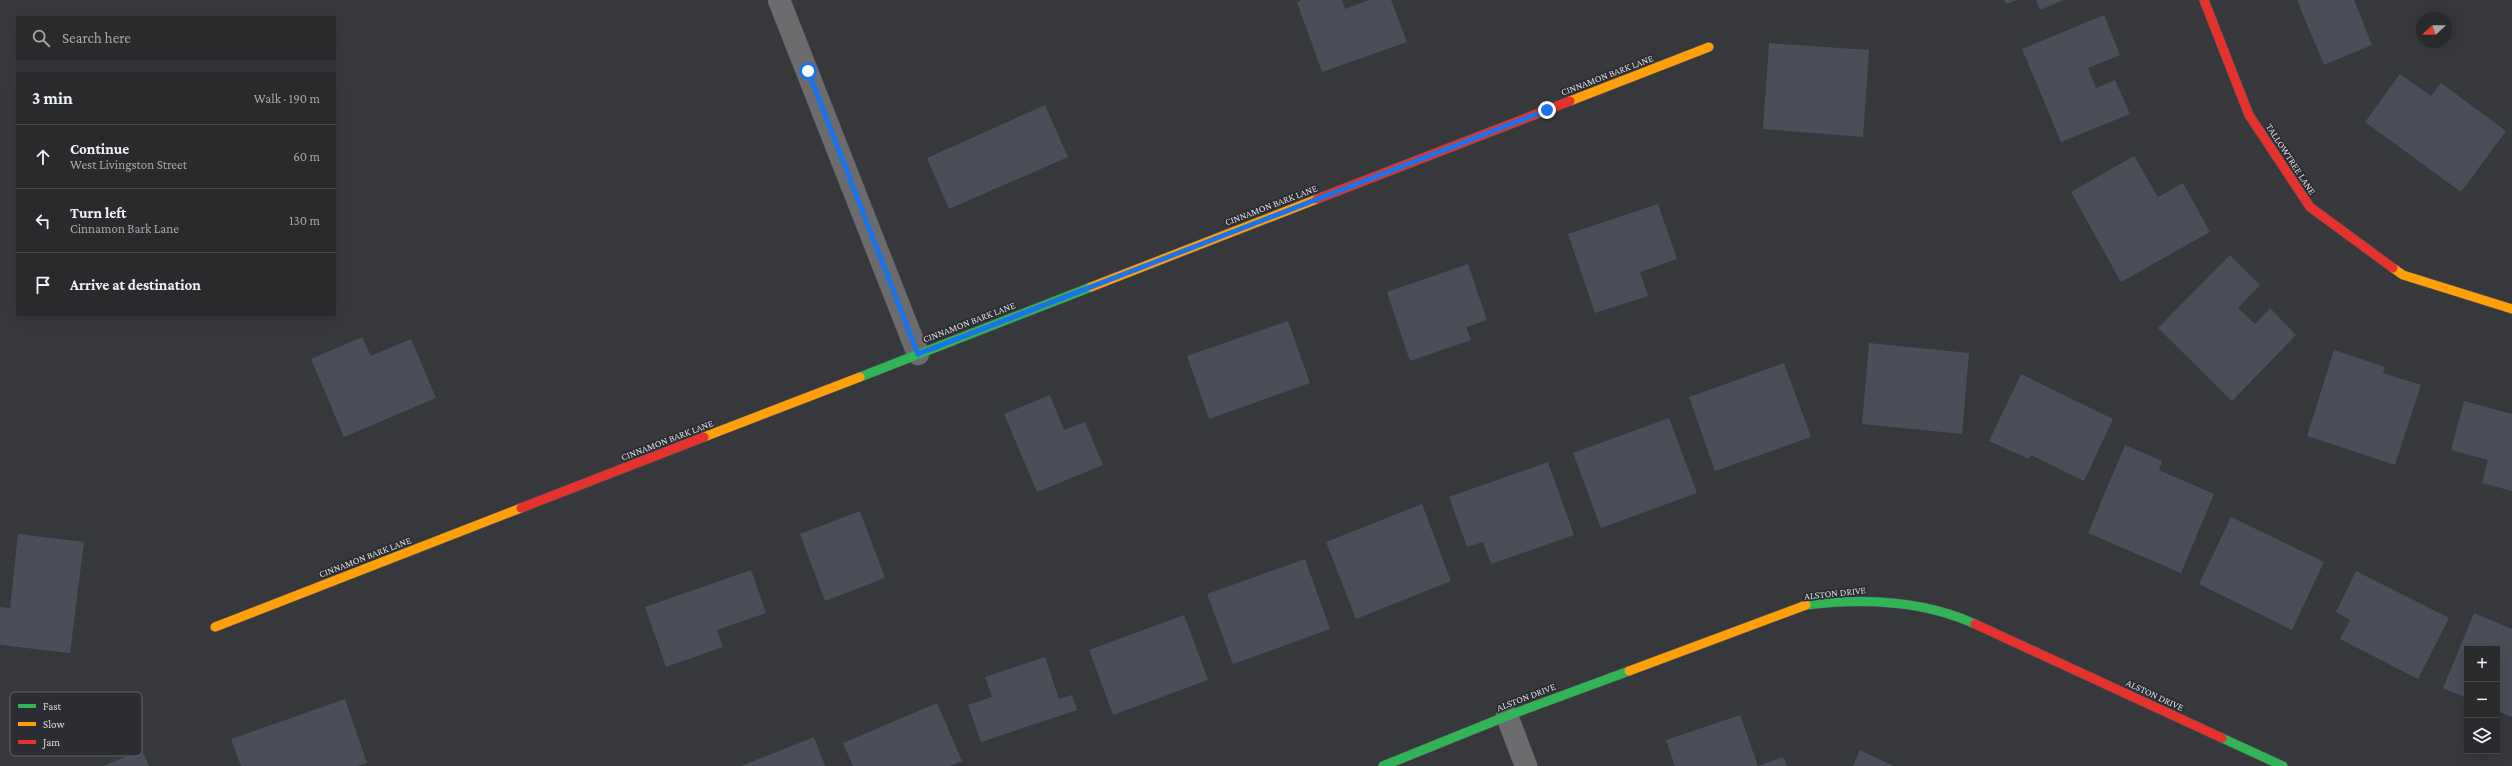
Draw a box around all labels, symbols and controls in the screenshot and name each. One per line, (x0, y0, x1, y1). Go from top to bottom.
north arrow (2416, 12, 2452, 48)
search box (16, 16, 336, 60)
icon: search (30, 27, 52, 49)
text: Search here (62, 30, 131, 46)
street label: CINNAMON BARK LANE (1559, 52, 1655, 98)
route start (799, 62, 817, 80)
text: 3 min (32, 89, 73, 108)
text: Walk · 190 m (254, 91, 320, 106)
route end (1538, 101, 1556, 119)
street label: TALLOWTREE LANE (2264, 121, 2318, 197)
text: Continue (70, 141, 129, 157)
icon: ahead (32, 146, 54, 168)
text: 60 m (293, 149, 320, 164)
text: West Livingston Street (70, 157, 187, 172)
street label: CINNAMON BARK LANE (1223, 182, 1319, 228)
text: Turn left (70, 205, 126, 221)
icon: left (32, 210, 54, 232)
text: 130 m (289, 213, 320, 228)
text: Cinnamon Bark Lane (70, 221, 179, 236)
icon: arrive (32, 274, 54, 296)
text: Arrive at destination (70, 277, 201, 293)
street label: CINNAMON BARK LANE (921, 299, 1017, 345)
street label: CINNAMON BARK LANE (619, 417, 715, 463)
street label: CINNAMON BARK LANE (317, 534, 413, 580)
street label: ALSTON DRIVE (1804, 584, 1867, 602)
map controls (2464, 646, 2500, 754)
button: + (2464, 646, 2500, 682)
street label: ALSTON DRIVE (2125, 677, 2186, 713)
street label: ALSTON DRIVE (1495, 681, 1557, 713)
button: − (2464, 682, 2500, 718)
legend (10, 692, 142, 756)
text: Fast (43, 700, 62, 712)
text: Slow (43, 718, 65, 730)
button: layers (2464, 718, 2500, 754)
text: Jam (42, 736, 60, 749)

